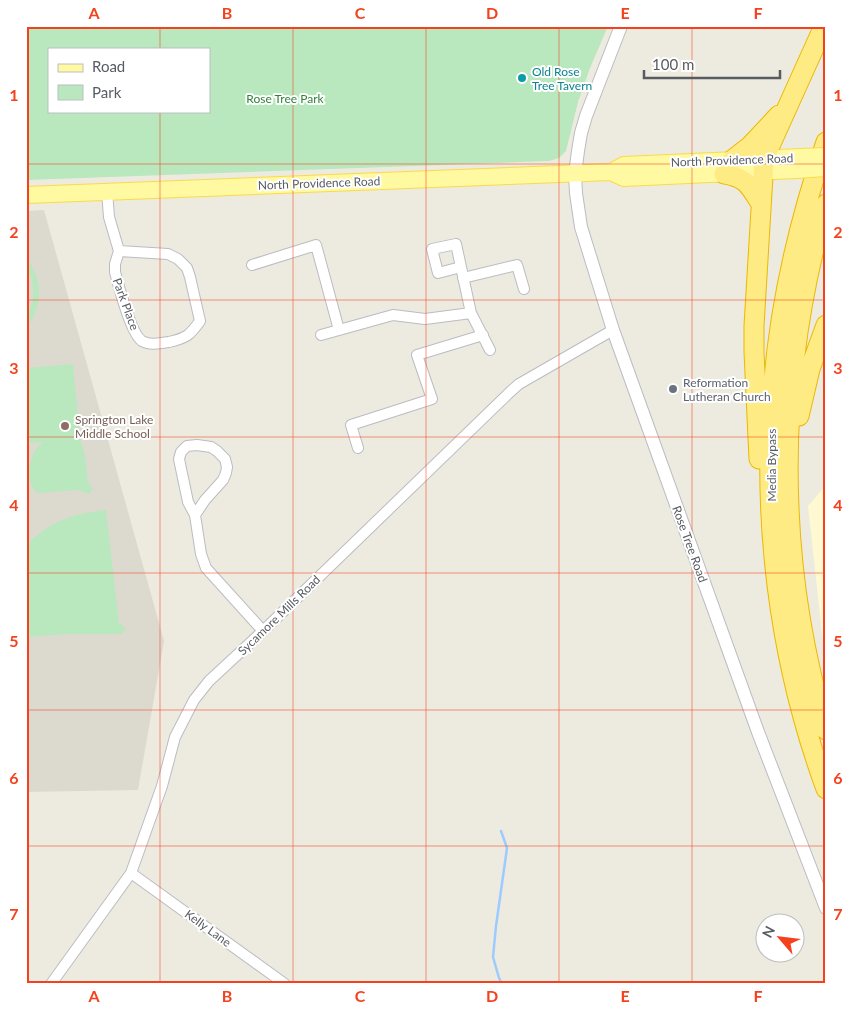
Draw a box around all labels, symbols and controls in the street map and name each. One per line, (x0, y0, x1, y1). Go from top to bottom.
text: A (87, 3, 100, 22)
text: B (222, 3, 232, 22)
text: C (355, 3, 366, 22)
text: D (486, 3, 498, 22)
text: E (620, 3, 630, 22)
text: F (753, 3, 763, 22)
legend (48, 48, 210, 112)
scale bar (644, 48, 781, 80)
text: 100 m (652, 55, 694, 73)
text: Road (92, 57, 125, 75)
place label: Old Rose Tree Tavern (532, 64, 592, 93)
marker: Old Rose Tree Tavern (516, 72, 528, 84)
text: Park (92, 83, 122, 101)
text: 1 (9, 85, 19, 104)
text: 1 (833, 85, 843, 104)
park label: Rose Tree Park (246, 91, 325, 106)
street label: North Providence Road (671, 150, 793, 170)
street label: North Providence Road (258, 173, 380, 193)
text: 2 (9, 222, 19, 241)
text: 2 (833, 222, 843, 241)
street label: Park Place (110, 276, 142, 332)
text: 3 (9, 358, 19, 377)
text: 3 (833, 358, 843, 377)
place label: Reformation Lutheran Church (683, 375, 771, 404)
marker: Reformation Lutheran Church (667, 383, 679, 395)
place label: Springton Lake Middle School (75, 412, 153, 441)
marker: Springton Lake Middle School (59, 420, 71, 432)
street label: Media Bypass (764, 429, 779, 501)
text: 4 (9, 495, 19, 514)
text: 4 (833, 495, 843, 514)
street label: Rose Tree Road (669, 504, 711, 584)
street label: Sycamore Mills Road (235, 572, 323, 658)
text: 5 (9, 631, 19, 650)
text: 5 (833, 631, 843, 650)
text: 6 (9, 768, 19, 787)
text: 6 (833, 768, 843, 787)
text: 7 (9, 904, 19, 923)
text: 7 (833, 904, 843, 923)
street label: Kelly Lane (182, 906, 234, 950)
north arrow (754, 912, 804, 962)
text: N (758, 923, 778, 940)
text: A (87, 986, 100, 1005)
text: B (222, 986, 232, 1005)
text: C (355, 986, 366, 1005)
text: D (486, 986, 498, 1005)
text: E (620, 986, 630, 1005)
text: F (753, 986, 763, 1005)

